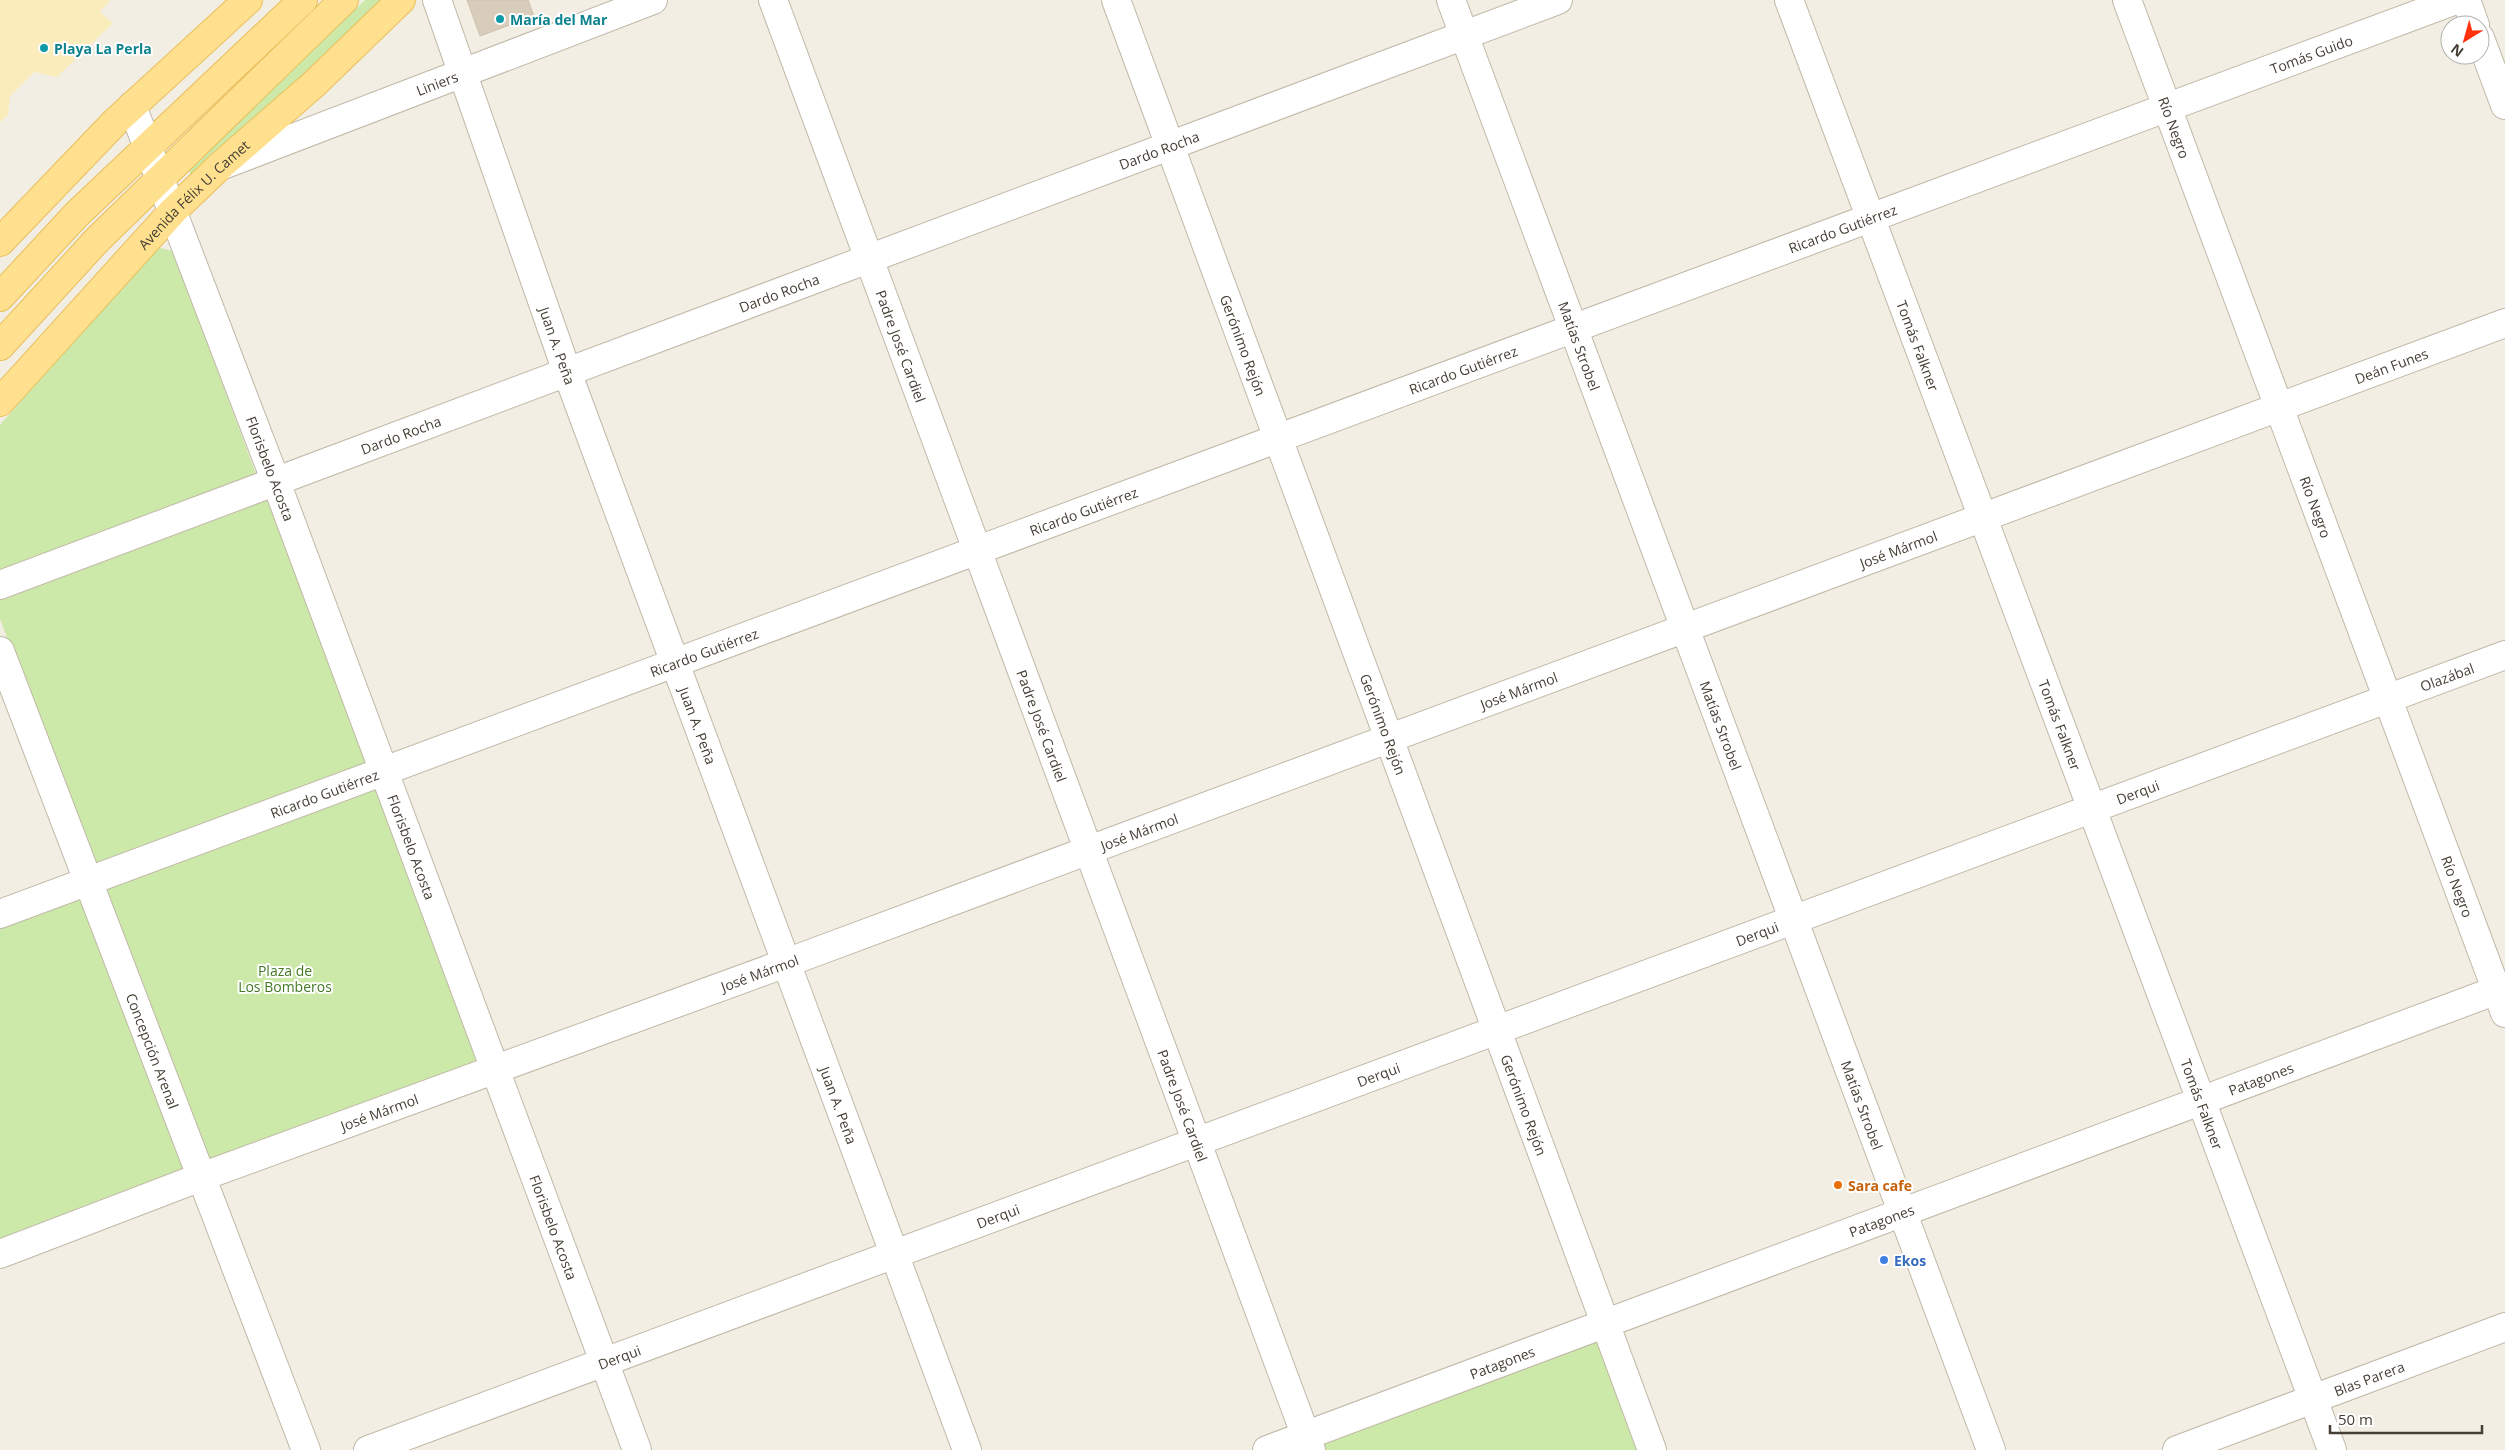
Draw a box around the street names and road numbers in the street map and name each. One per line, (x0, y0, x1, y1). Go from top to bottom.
street label: Tomás Guido (2267, 30, 2355, 78)
street label: Liniers (413, 66, 461, 100)
street label: Río Negro (2154, 94, 2195, 161)
street label: Dardo Rocha (1116, 126, 1202, 174)
street label: Avenida Félix U. Camet (134, 135, 253, 253)
street label: Ricardo Gutiérrez (1786, 199, 1900, 257)
street label: Dardo Rocha (736, 269, 822, 316)
street label: Padre José Cardiel (872, 287, 931, 405)
street label: Gerónimo Rejón (1216, 292, 1271, 398)
street label: Tomás Falkner (1893, 298, 1944, 394)
street label: Matías Strobel (1554, 299, 1605, 393)
street label: Juan A. Peña (535, 302, 580, 387)
street label: Ricardo Gutiérrez (1406, 341, 1520, 398)
street label: Deán Funes (2352, 343, 2431, 388)
street label: Dardo Rocha (358, 411, 444, 458)
street label: Florisbelo Acosta (242, 413, 299, 523)
street label: Río Negro (2296, 473, 2336, 540)
street label: Ricardo Gutiérrez (1027, 482, 1141, 540)
street label: José Mármol (1855, 526, 1940, 573)
street label: Ricardo Gutiérrez (647, 623, 761, 681)
street label: Olazábal (2417, 658, 2477, 695)
street label: Padre José Cardiel (1013, 667, 1072, 784)
street label: José Mármol (1475, 667, 1560, 714)
street label: Gerónimo Rejón (1356, 671, 1411, 777)
street label: Tomás Falkner (2035, 677, 2086, 773)
street label: Matías Strobel (1696, 678, 1746, 773)
street label: Juan A. Peña (674, 682, 721, 767)
street label: Ricardo Gutiérrez (267, 764, 381, 822)
street label: Derqui (2113, 775, 2162, 808)
street label: Florisbelo Acosta (384, 792, 440, 902)
street label: José Mármol (1096, 808, 1181, 855)
street label: Río Negro (2438, 853, 2478, 920)
street label: Derqui (1733, 917, 1781, 950)
street label: José Mármol (716, 950, 801, 996)
street label: Concepción Arenal (122, 990, 184, 1111)
street label: Padre José Cardiel (1154, 1047, 1213, 1164)
street label: Gerónimo Rejón (1497, 1052, 1552, 1158)
street label: Tomás Falkner (2177, 1056, 2228, 1152)
street label: Derqui (1354, 1057, 1403, 1091)
street label: Patagones (2226, 1057, 2296, 1099)
street label: Matías Strobel (1837, 1058, 1888, 1152)
street label: Juan A. Peña (815, 1062, 862, 1146)
street label: José Mármol (336, 1089, 421, 1135)
street label: Florisbelo Acosta (526, 1172, 582, 1282)
street label: Derqui (974, 1199, 1022, 1232)
street label: Patagones (1846, 1199, 1917, 1241)
street label: Derqui (595, 1340, 643, 1373)
street label: Patagones (1467, 1341, 1538, 1383)
street label: Blas Parera (2331, 1356, 2407, 1400)

